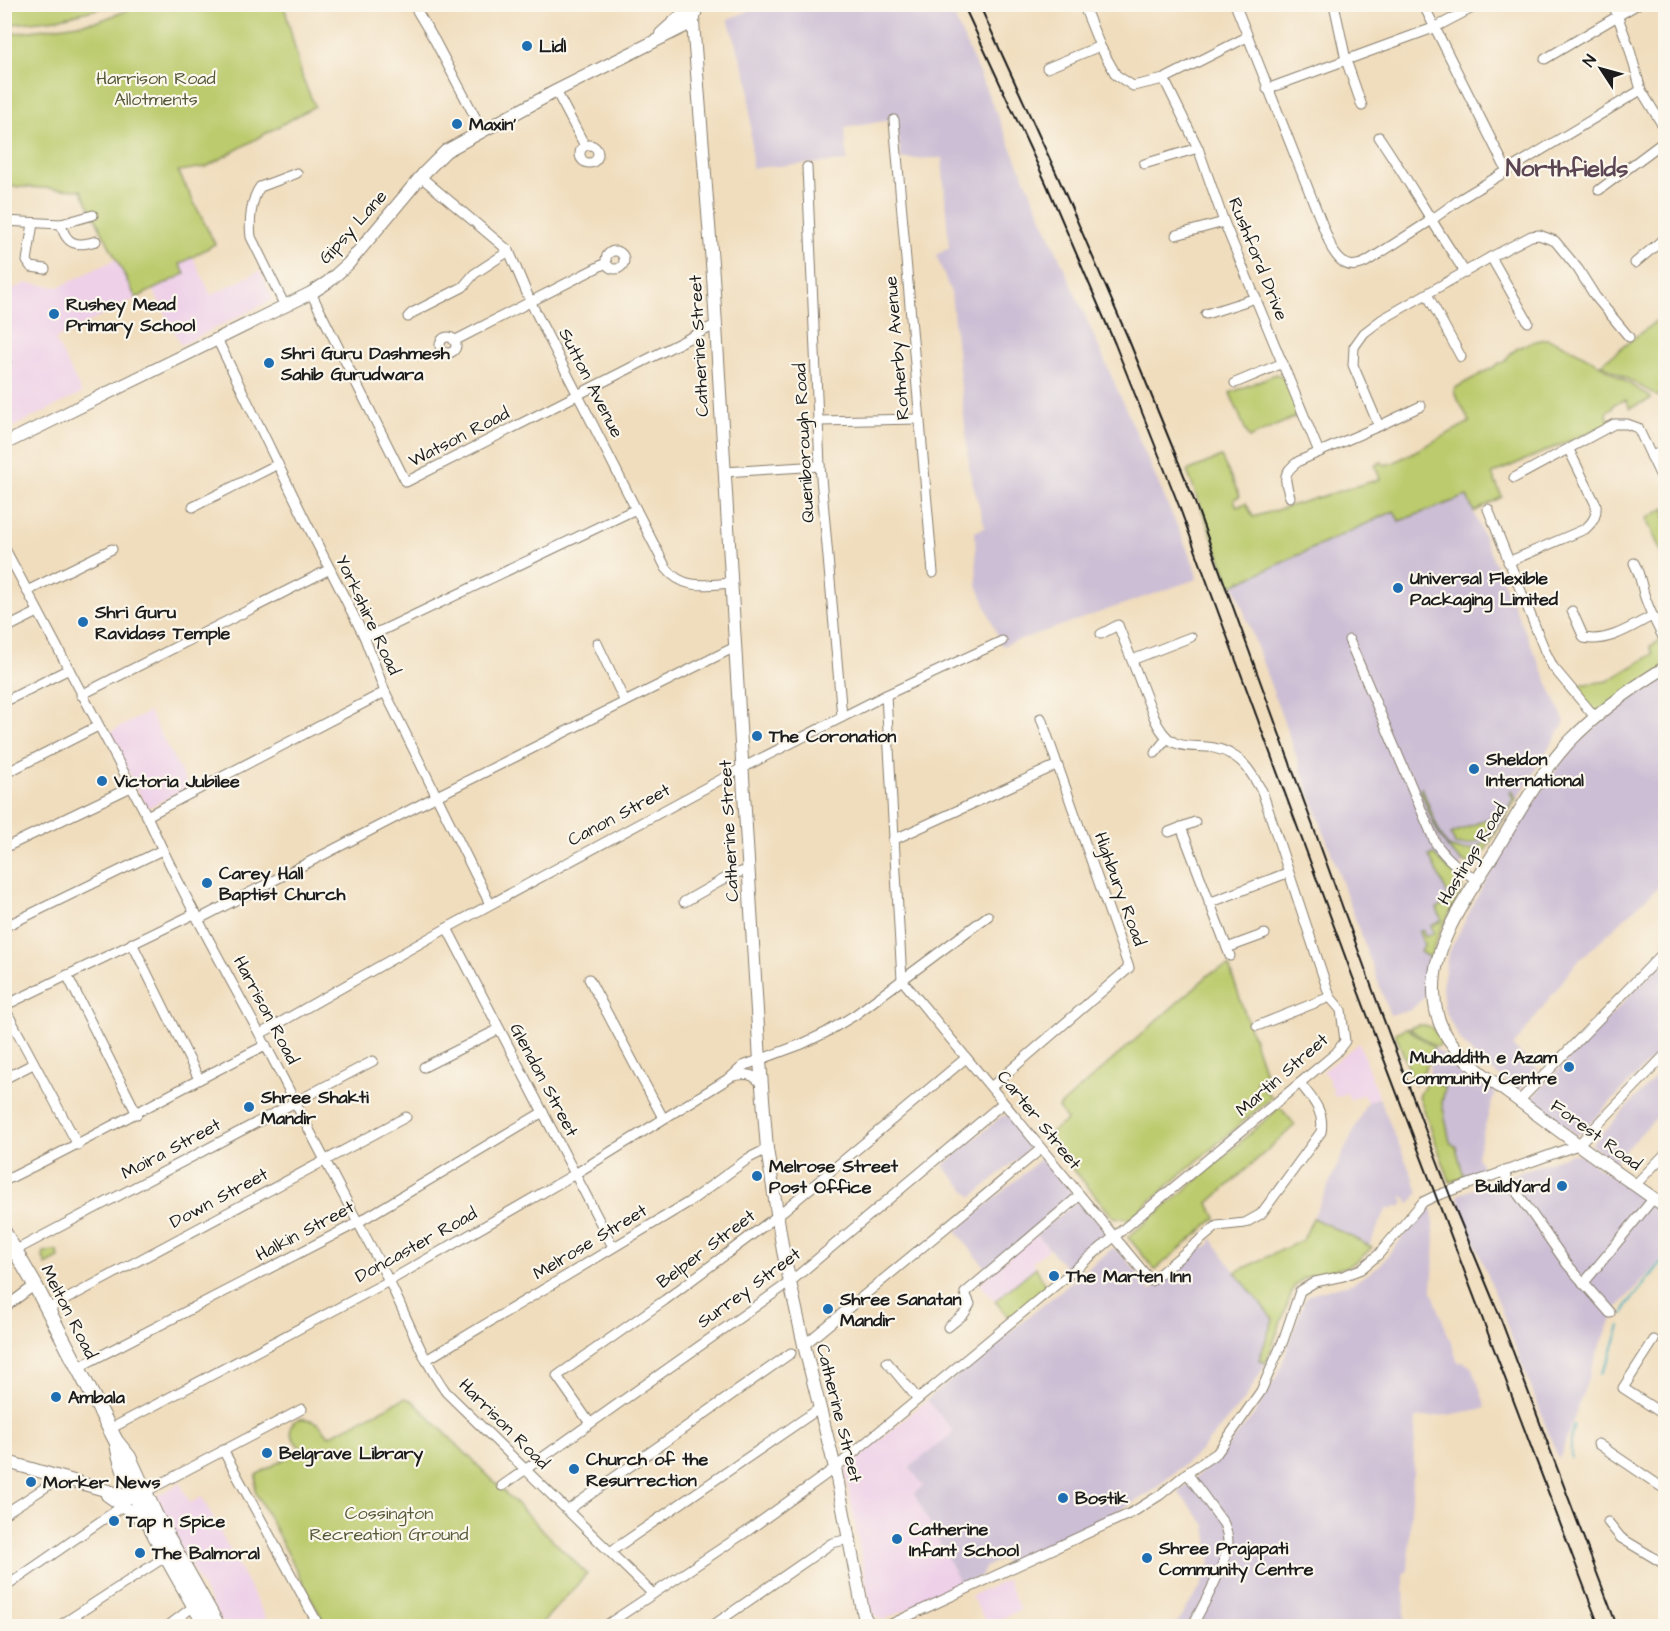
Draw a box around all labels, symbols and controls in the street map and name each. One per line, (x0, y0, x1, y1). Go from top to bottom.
place label: Lidl (539, 34, 566, 59)
marker: Lidl (520, 39, 534, 53)
north arrow (1571, 39, 1631, 99)
text: N (1578, 50, 1602, 71)
park label: Harrison Road Allotments (96, 66, 216, 112)
place label: Maxin' (469, 112, 516, 137)
marker: Maxin' (450, 117, 464, 131)
district label: Northfields (1506, 152, 1628, 186)
street label: Gipsy Lane (313, 184, 394, 270)
street label: Rushford Drive (1222, 194, 1294, 324)
street label: Catherine Street (683, 274, 715, 418)
street label: Rotherby Avenue (878, 275, 917, 421)
place label: Rushey Mead Primary School (66, 292, 195, 339)
marker: Rushey Mead Primary School (47, 307, 61, 321)
street label: Sutton Avenue (553, 324, 630, 442)
place label: Shri Guru Dashmesh Sahib Gurudwara (280, 341, 451, 387)
marker: Shri Guru Dashmesh Sahib Gurudwara (262, 356, 276, 370)
street label: Queniborough Road (787, 363, 822, 523)
street label: Watson Road (404, 401, 514, 473)
street label: Yorkshire Road (329, 551, 407, 679)
place label: Universal Flexible Packaging Limited (1410, 566, 1559, 613)
marker: Universal Flexible Packaging Limited (1391, 581, 1405, 595)
place label: Shri Guru Ravidass Temple (94, 600, 231, 646)
marker: Shri Guru Ravidass Temple (76, 615, 90, 629)
place label: The Coronation (768, 724, 896, 749)
marker: The Coronation (750, 729, 764, 743)
place label: Sheldon International (1485, 747, 1584, 793)
street label: Catherine Street (713, 759, 745, 903)
marker: Sheldon International (1467, 762, 1481, 776)
place label: Victoria Jubilee (113, 769, 240, 794)
marker: Victoria Jubilee (95, 774, 109, 788)
street label: Canon Street (563, 777, 675, 853)
street label: Hastings Road (1432, 798, 1513, 910)
street label: Highbury Road (1087, 829, 1152, 950)
place label: Carey Hall Baptist Church (219, 861, 347, 907)
marker: Carey Hall Baptist Church (200, 876, 214, 890)
street label: Harrison Road (227, 951, 305, 1069)
street label: Glendon Street (504, 1019, 585, 1142)
street label: Martin Street (1230, 1027, 1334, 1122)
place label: Muhaddith e Azam Community Centre (1402, 1045, 1558, 1092)
marker: Muhaddith e Azam Community Centre (1562, 1060, 1576, 1074)
street label: Carter Street (991, 1065, 1087, 1176)
place label: Shree Shakti Mandir (260, 1085, 369, 1131)
street label: Forest Road (1545, 1093, 1647, 1177)
marker: Shree Shakti Mandir (242, 1100, 256, 1114)
street label: Moira Street (117, 1112, 226, 1186)
place label: Melrose Street Post Office (769, 1154, 899, 1200)
street label: Down Street (165, 1161, 273, 1234)
marker: Melrose Street Post Office (750, 1169, 764, 1183)
place label: BuildYard (1475, 1174, 1551, 1199)
marker: BuildYard (1555, 1179, 1569, 1193)
street label: Halkin Street (251, 1194, 359, 1267)
street label: Melrose Street (528, 1198, 652, 1286)
street label: Doncaster Road (351, 1201, 481, 1289)
street label: Belper Street (651, 1203, 761, 1294)
street label: Surrey Street (692, 1241, 807, 1335)
street label: Melton Road (35, 1261, 103, 1363)
place label: The Marten Inn (1065, 1264, 1191, 1289)
marker: The Marten Inn (1047, 1269, 1061, 1283)
place label: Shree Sanatan Mandir (839, 1287, 961, 1333)
marker: Shree Sanatan Mandir (821, 1302, 835, 1316)
street label: Catherine Street (810, 1341, 868, 1486)
street label: Harrison Road (453, 1373, 555, 1475)
place label: Ambala (68, 1385, 126, 1410)
marker: Ambala (49, 1390, 63, 1404)
place label: Belgrave Library (279, 1441, 423, 1467)
marker: Belgrave Library (260, 1446, 274, 1460)
place label: Church of the Resurrection (586, 1447, 708, 1493)
marker: Church of the Resurrection (567, 1462, 581, 1476)
place label: Morker News (43, 1470, 161, 1495)
marker: Morker News (24, 1475, 38, 1489)
place label: Bostik (1075, 1486, 1129, 1511)
marker: Bostik (1056, 1491, 1070, 1505)
park label: Cossington Recreation Ground (309, 1501, 469, 1547)
place label: Tap n Spice (125, 1509, 226, 1534)
marker: Tap n Spice (107, 1514, 121, 1528)
place label: Catherine Infant School (909, 1517, 1019, 1563)
marker: Catherine Infant School (890, 1532, 904, 1546)
place label: Shree Prajapati Community Centre (1158, 1536, 1314, 1583)
place label: The Balmoral (151, 1541, 260, 1566)
marker: The Balmoral (133, 1546, 147, 1560)
marker: Shree Prajapati Community Centre (1140, 1551, 1154, 1565)

